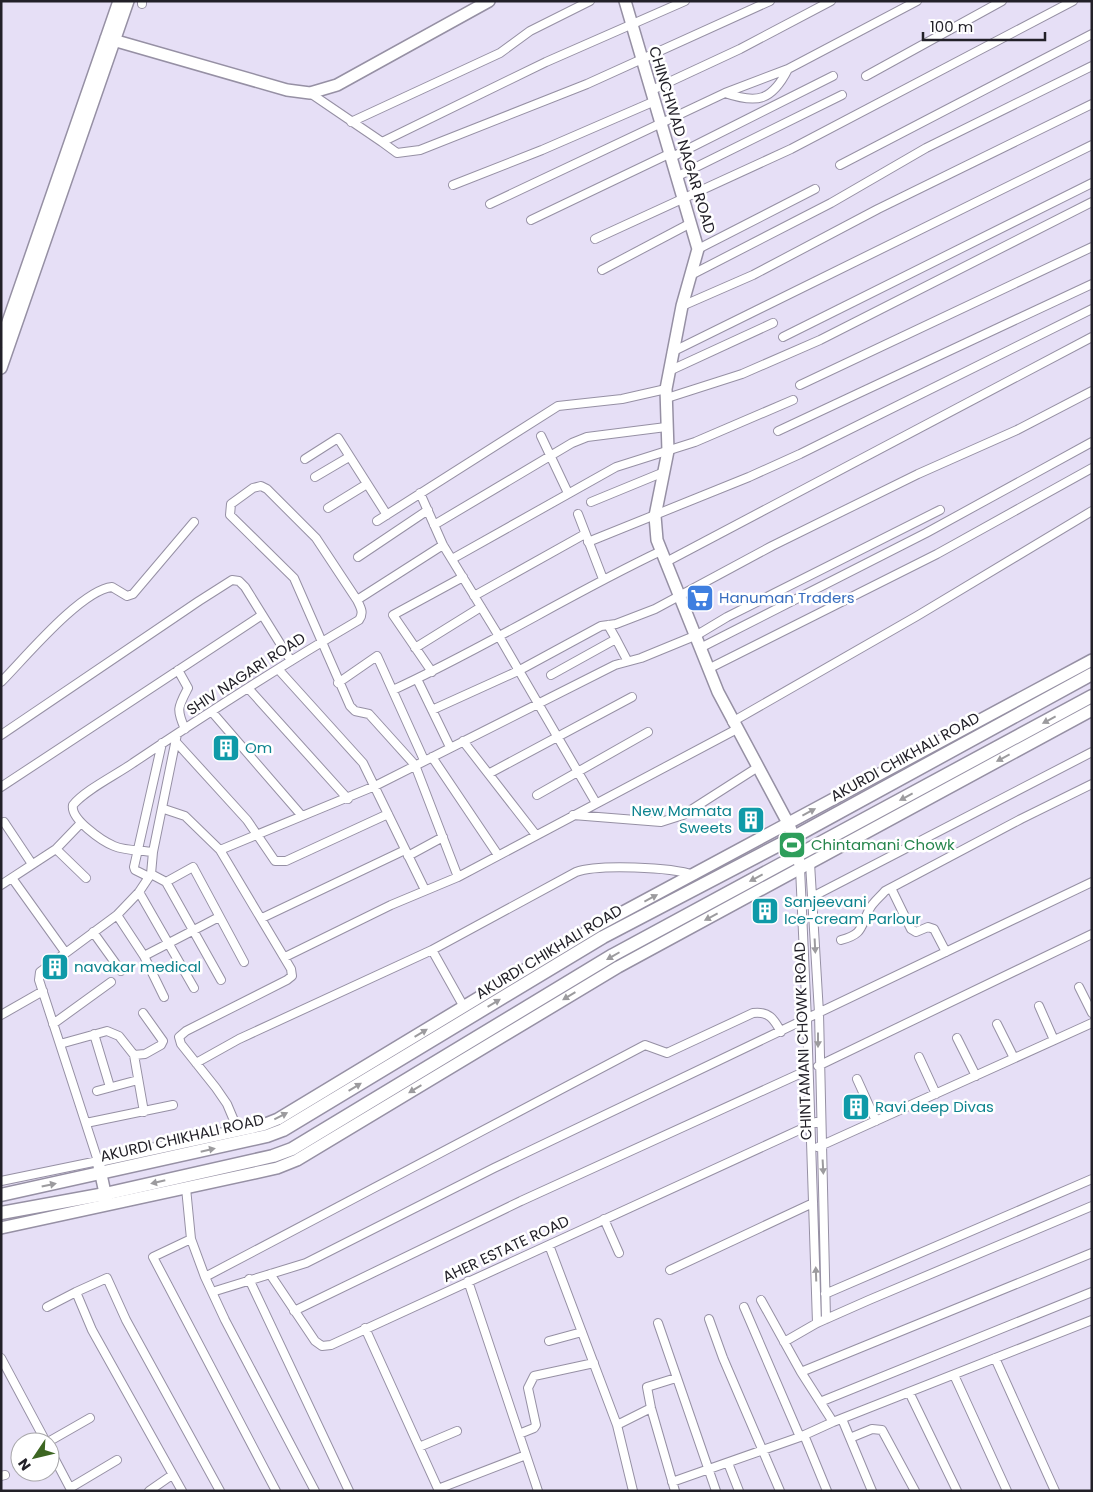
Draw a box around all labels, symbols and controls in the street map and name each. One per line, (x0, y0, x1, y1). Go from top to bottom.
scale bar (923, 10, 1046, 42)
text: 100 m (930, 16, 973, 37)
street label: CHINCHWAD NAGAR ROAD (644, 44, 721, 236)
supermarket icon: Hanuman Traders (685, 583, 715, 613)
place label: Hanuman Traders (719, 587, 855, 608)
street label: SHIV NAGARI ROAD (182, 627, 309, 720)
street label: AKURDI CHIKHALI ROAD (826, 707, 983, 806)
one-way arrow (1042, 715, 1056, 724)
building icon: Om (211, 733, 241, 763)
place label: Om (245, 737, 272, 758)
one-way arrow (995, 754, 1010, 762)
one-way arrow (899, 793, 913, 801)
place label: New Mamata Sweets (632, 800, 732, 838)
building icon: New Mamata Sweets (736, 805, 766, 835)
one-way arrow (802, 808, 817, 816)
sports icon: Chintamani Chowk (777, 830, 807, 860)
place label: Chintamani Chowk (811, 834, 955, 855)
one-way arrow (749, 874, 763, 883)
place label: Sanjeevani Ice-cream Parlour (784, 891, 921, 929)
one-way arrow (644, 894, 659, 902)
building icon: Sanjeevani Ice-cream Parlour (750, 896, 780, 926)
street label: AKURDI CHIKHALI ROAD (472, 899, 626, 1004)
one-way arrow (704, 912, 717, 921)
one-way arrow (811, 938, 819, 954)
street label: CHINTAMANI CHOWK ROAD (789, 941, 816, 1141)
one-way arrow (606, 951, 619, 960)
building icon: navakar medical (40, 952, 70, 982)
place label: navakar medical (74, 956, 201, 977)
one-way arrow (563, 992, 576, 1001)
one-way arrow (488, 998, 501, 1007)
one-way arrow (414, 1028, 427, 1037)
one-way arrow (814, 1032, 822, 1048)
one-way arrow (349, 1082, 362, 1091)
one-way arrow (409, 1085, 422, 1094)
building icon: Ravi deep Divas (841, 1092, 871, 1122)
place label: Ravi deep Divas (875, 1096, 994, 1117)
street label: AKURDI CHIKHALI ROAD (98, 1108, 266, 1167)
one-way arrow (274, 1112, 288, 1120)
one-way arrow (200, 1146, 215, 1154)
one-way arrow (819, 1160, 827, 1176)
one-way arrow (151, 1178, 166, 1186)
one-way arrow (41, 1181, 56, 1189)
street label: AHER ESTATE ROAD (439, 1210, 573, 1287)
one-way arrow (812, 1266, 820, 1282)
north arrow (10, 1432, 60, 1482)
text: N (13, 1454, 36, 1475)

